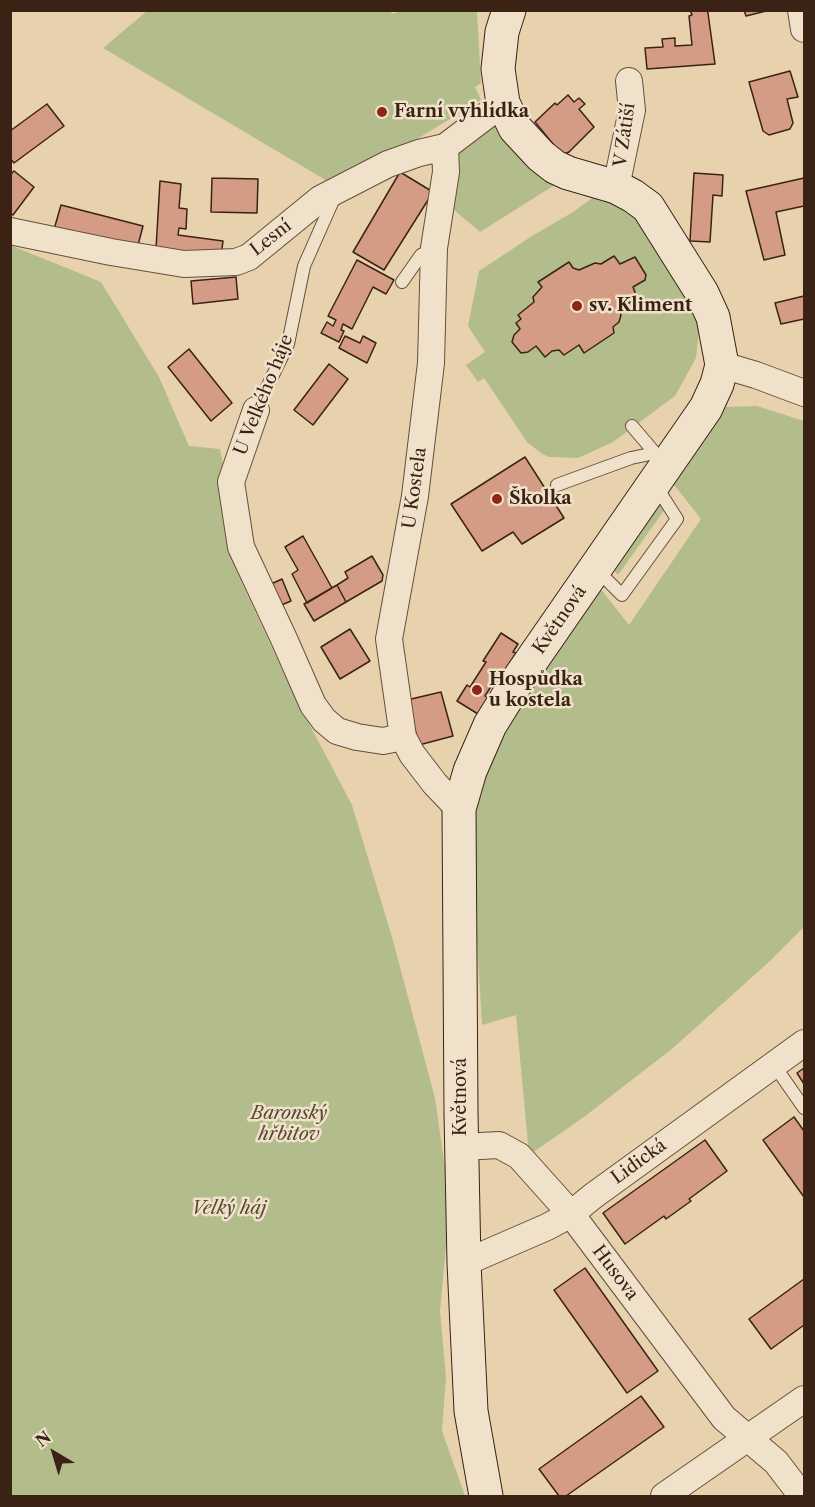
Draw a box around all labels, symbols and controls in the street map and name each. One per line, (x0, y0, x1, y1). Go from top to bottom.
place label: Farní vyhlídka (394, 101, 529, 123)
street label: V Zátiší (610, 102, 640, 168)
marker: Farní vyhlídka (375, 105, 389, 119)
street label: Lesní (246, 215, 296, 261)
place label: sv. Kliment (589, 295, 692, 317)
marker: sv. Kliment (570, 299, 584, 313)
street label: U Velkého háje (230, 331, 298, 459)
street label: U Kostela (399, 446, 431, 530)
place label: Školka (509, 488, 572, 510)
marker: Školka (490, 492, 504, 506)
street label: Květnová (529, 582, 591, 658)
place label: Hospůdka u kostela (489, 669, 583, 712)
marker: Hospůdka u kostela (470, 683, 484, 697)
street label: Květnová (450, 1058, 472, 1136)
park label: Baronský hřbitov (251, 1103, 327, 1146)
street label: Lidická (607, 1135, 671, 1189)
park label: Velký háj (191, 1198, 267, 1220)
street label: Husova (587, 1241, 643, 1305)
north arrow (24, 1423, 84, 1483)
text: N (31, 1427, 55, 1451)

